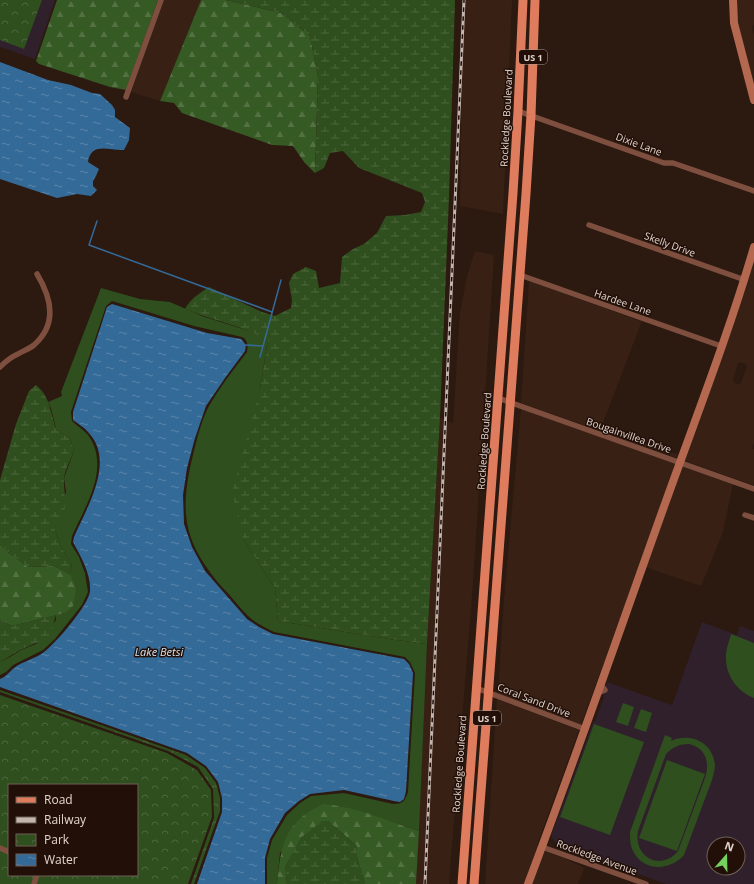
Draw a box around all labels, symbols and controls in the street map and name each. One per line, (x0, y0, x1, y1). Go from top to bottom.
road number: US 1 (519, 50, 547, 64)
street label: Rockledge Boulevard (496, 69, 516, 167)
street label: Dixie Lane (614, 129, 664, 159)
street label: Skelly Drive (642, 228, 698, 260)
street label: Hardee Lane (593, 286, 654, 318)
street label: Rockledge Boulevard (474, 392, 494, 490)
street label: Bougainvillea Drive (585, 414, 674, 456)
water label: Lake Betsi (135, 644, 183, 659)
street label: Coral Sand Drive (495, 680, 573, 721)
road number: US 1 (473, 711, 501, 725)
street label: Rockledge Boulevard (449, 715, 469, 813)
legend (8, 784, 138, 876)
text: Road (44, 791, 73, 808)
text: Railway (44, 811, 87, 828)
text: Park (44, 831, 70, 848)
street label: Rockledge Avenue (555, 836, 640, 878)
north arrow (706, 836, 746, 876)
text: N (723, 838, 736, 855)
text: Water (44, 851, 78, 868)

